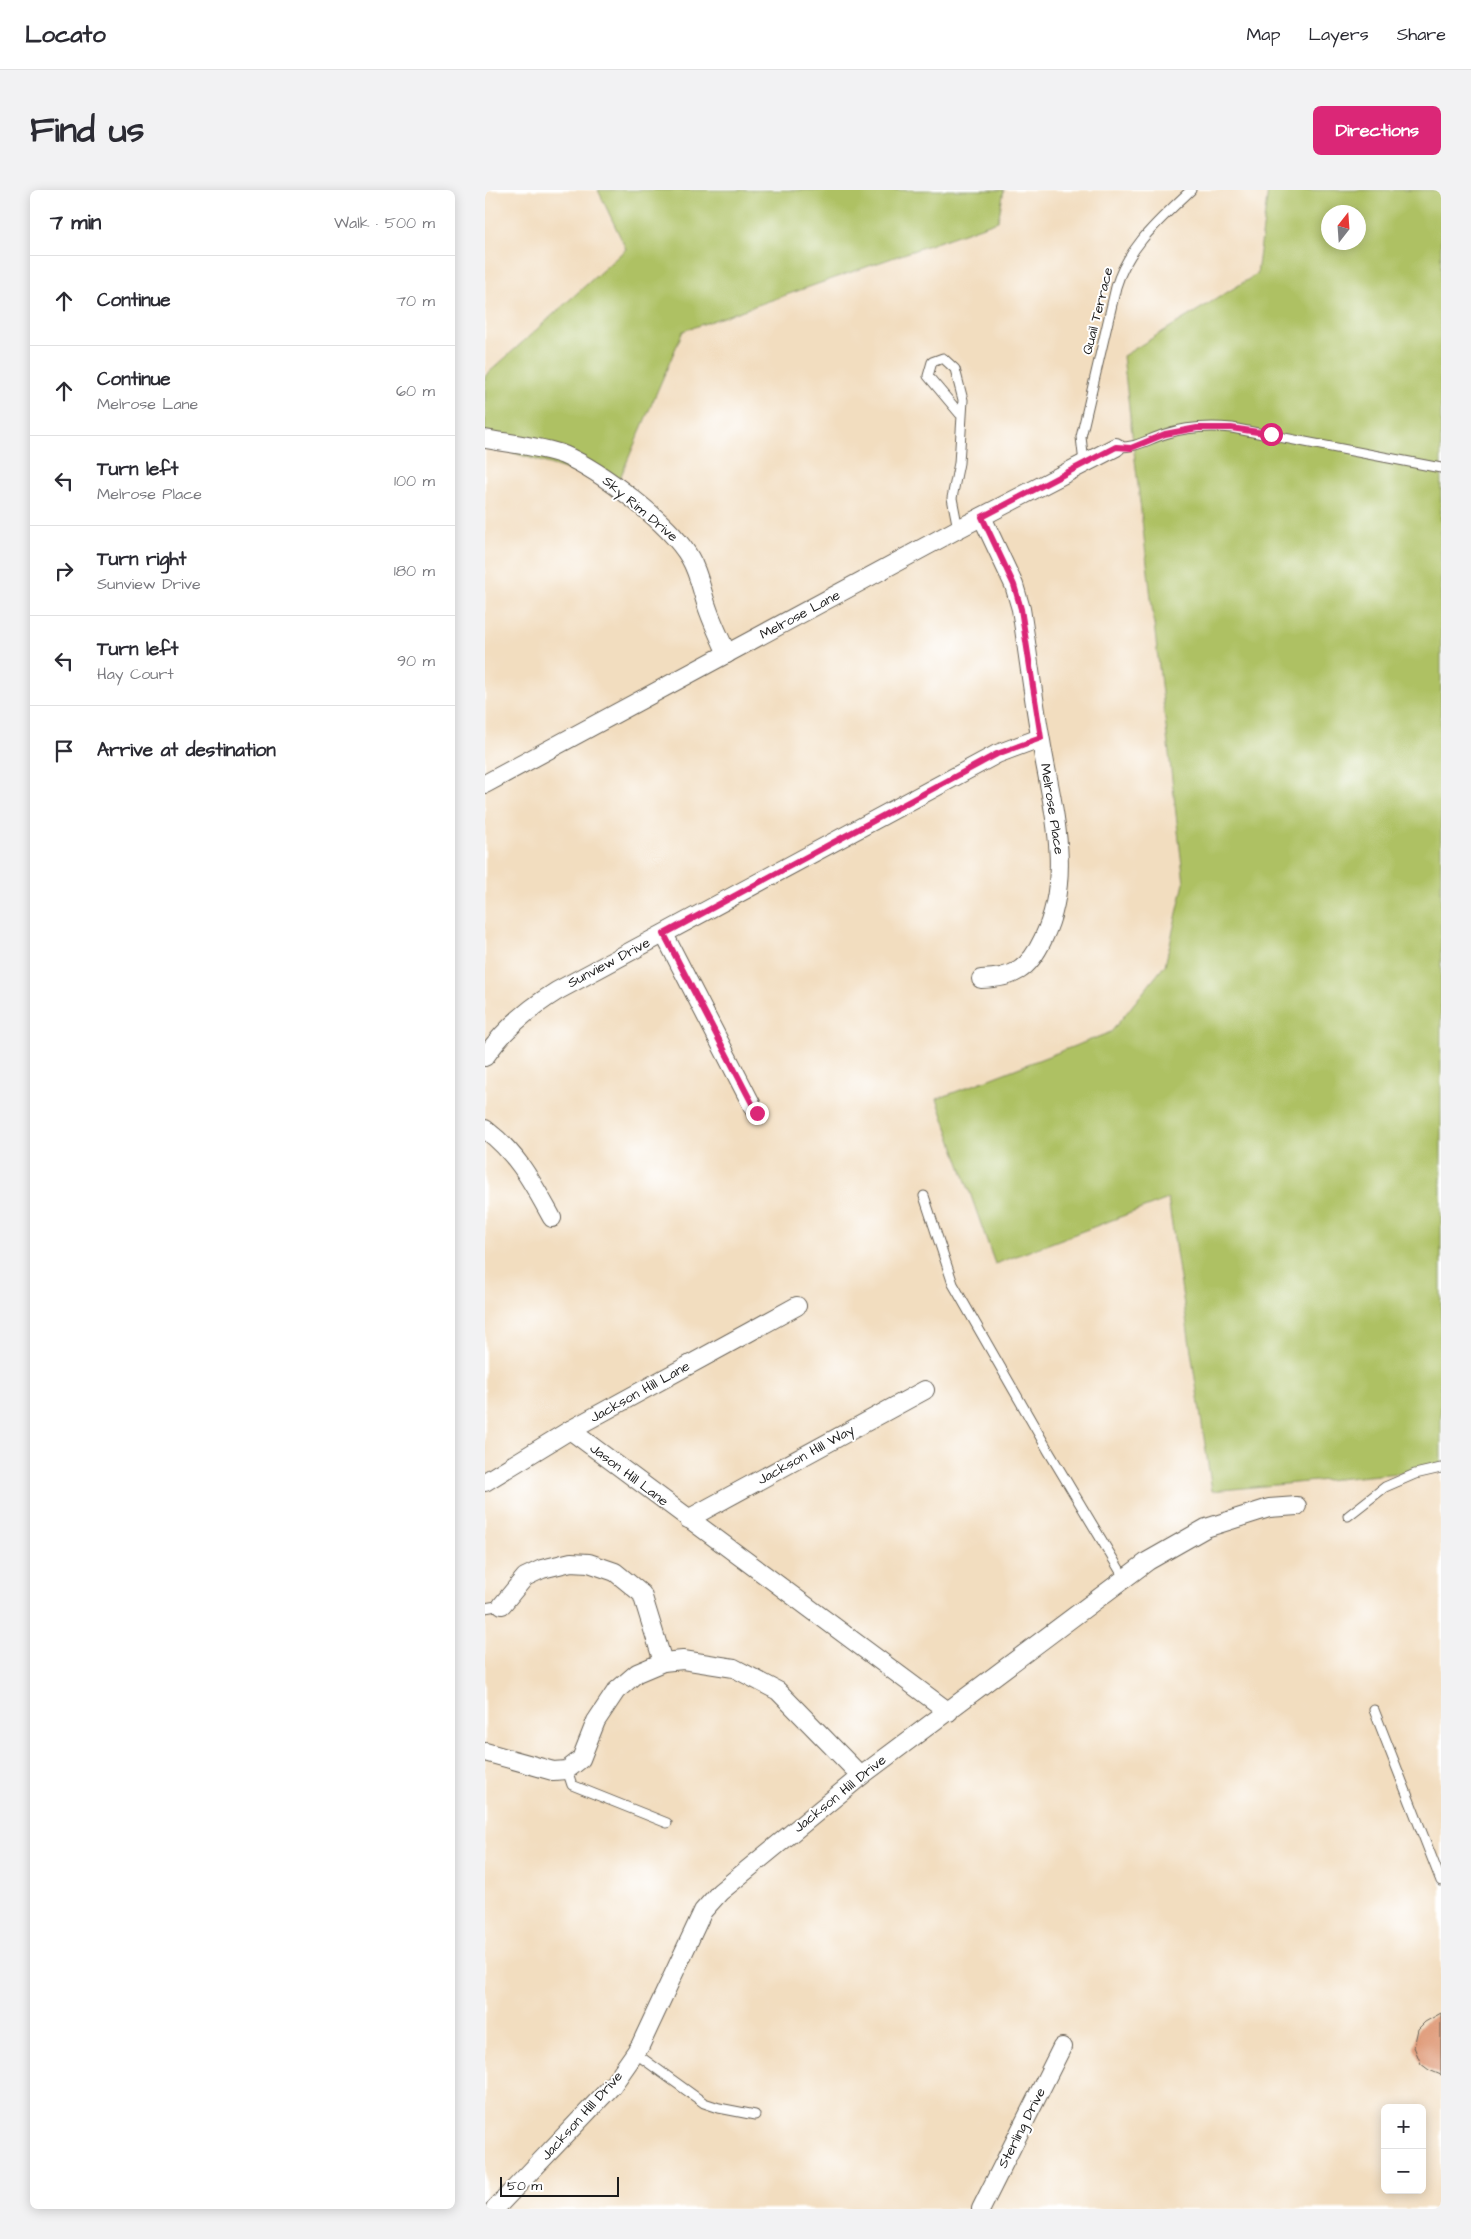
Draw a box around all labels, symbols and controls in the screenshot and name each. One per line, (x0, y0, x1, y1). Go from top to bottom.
text: Locato (25, 18, 106, 52)
text: Map (1246, 22, 1280, 47)
text: Layers (1308, 22, 1369, 47)
text: Share (1397, 22, 1446, 47)
text: Find us (30, 106, 144, 155)
button: Directions (1313, 106, 1441, 155)
north arrow (1321, 205, 1366, 250)
text: 7 min (50, 208, 101, 237)
text: Walk · 500 m (334, 212, 435, 234)
street label: Quail Terrace (1077, 265, 1119, 357)
icon: ahead (50, 287, 78, 315)
text: Continue (97, 287, 171, 314)
text: 70 m (396, 290, 435, 312)
text: Continue (97, 366, 171, 393)
icon: ahead (50, 377, 78, 405)
text: 60 m (396, 380, 435, 402)
text: Melrose Lane (97, 393, 198, 415)
route start (1260, 423, 1283, 446)
text: Turn left (97, 456, 178, 483)
icon: left (50, 467, 78, 495)
text: 100 m (394, 470, 435, 492)
street label: Sky Rim Drive (598, 471, 682, 547)
text: Melrose Place (97, 483, 202, 505)
text: Turn right (97, 546, 186, 573)
icon: right (50, 557, 78, 585)
text: 180 m (394, 560, 435, 582)
text: Sunview Drive (97, 573, 201, 595)
street label: Melrose Lane (756, 585, 844, 645)
text: Turn left (97, 636, 178, 663)
icon: left (50, 647, 78, 675)
text: 90 m (397, 650, 435, 672)
text: Hay Court (97, 663, 174, 685)
icon: arrive (50, 737, 78, 765)
text: Arrive at destination (97, 737, 276, 764)
street label: Melrose Place (1035, 762, 1069, 856)
street label: Sunview Drive (564, 933, 654, 993)
route end (746, 1102, 769, 1125)
street label: Jackson Hill Lane (586, 1356, 694, 1428)
street label: Jackson Hill Way (754, 1420, 858, 1490)
street label: Jason Hill Lane (585, 1439, 673, 1512)
street label: Jackson Hill Drive (789, 1750, 891, 1838)
street label: Jackson Hill Drive (536, 2067, 628, 2165)
street label: Sterling Drive (993, 2084, 1051, 2172)
map controls (1381, 2104, 1426, 2194)
button: + (1381, 2104, 1426, 2149)
button: − (1381, 2149, 1426, 2194)
scale bar (500, 2174, 619, 2197)
text: 50 m (507, 2176, 542, 2196)

